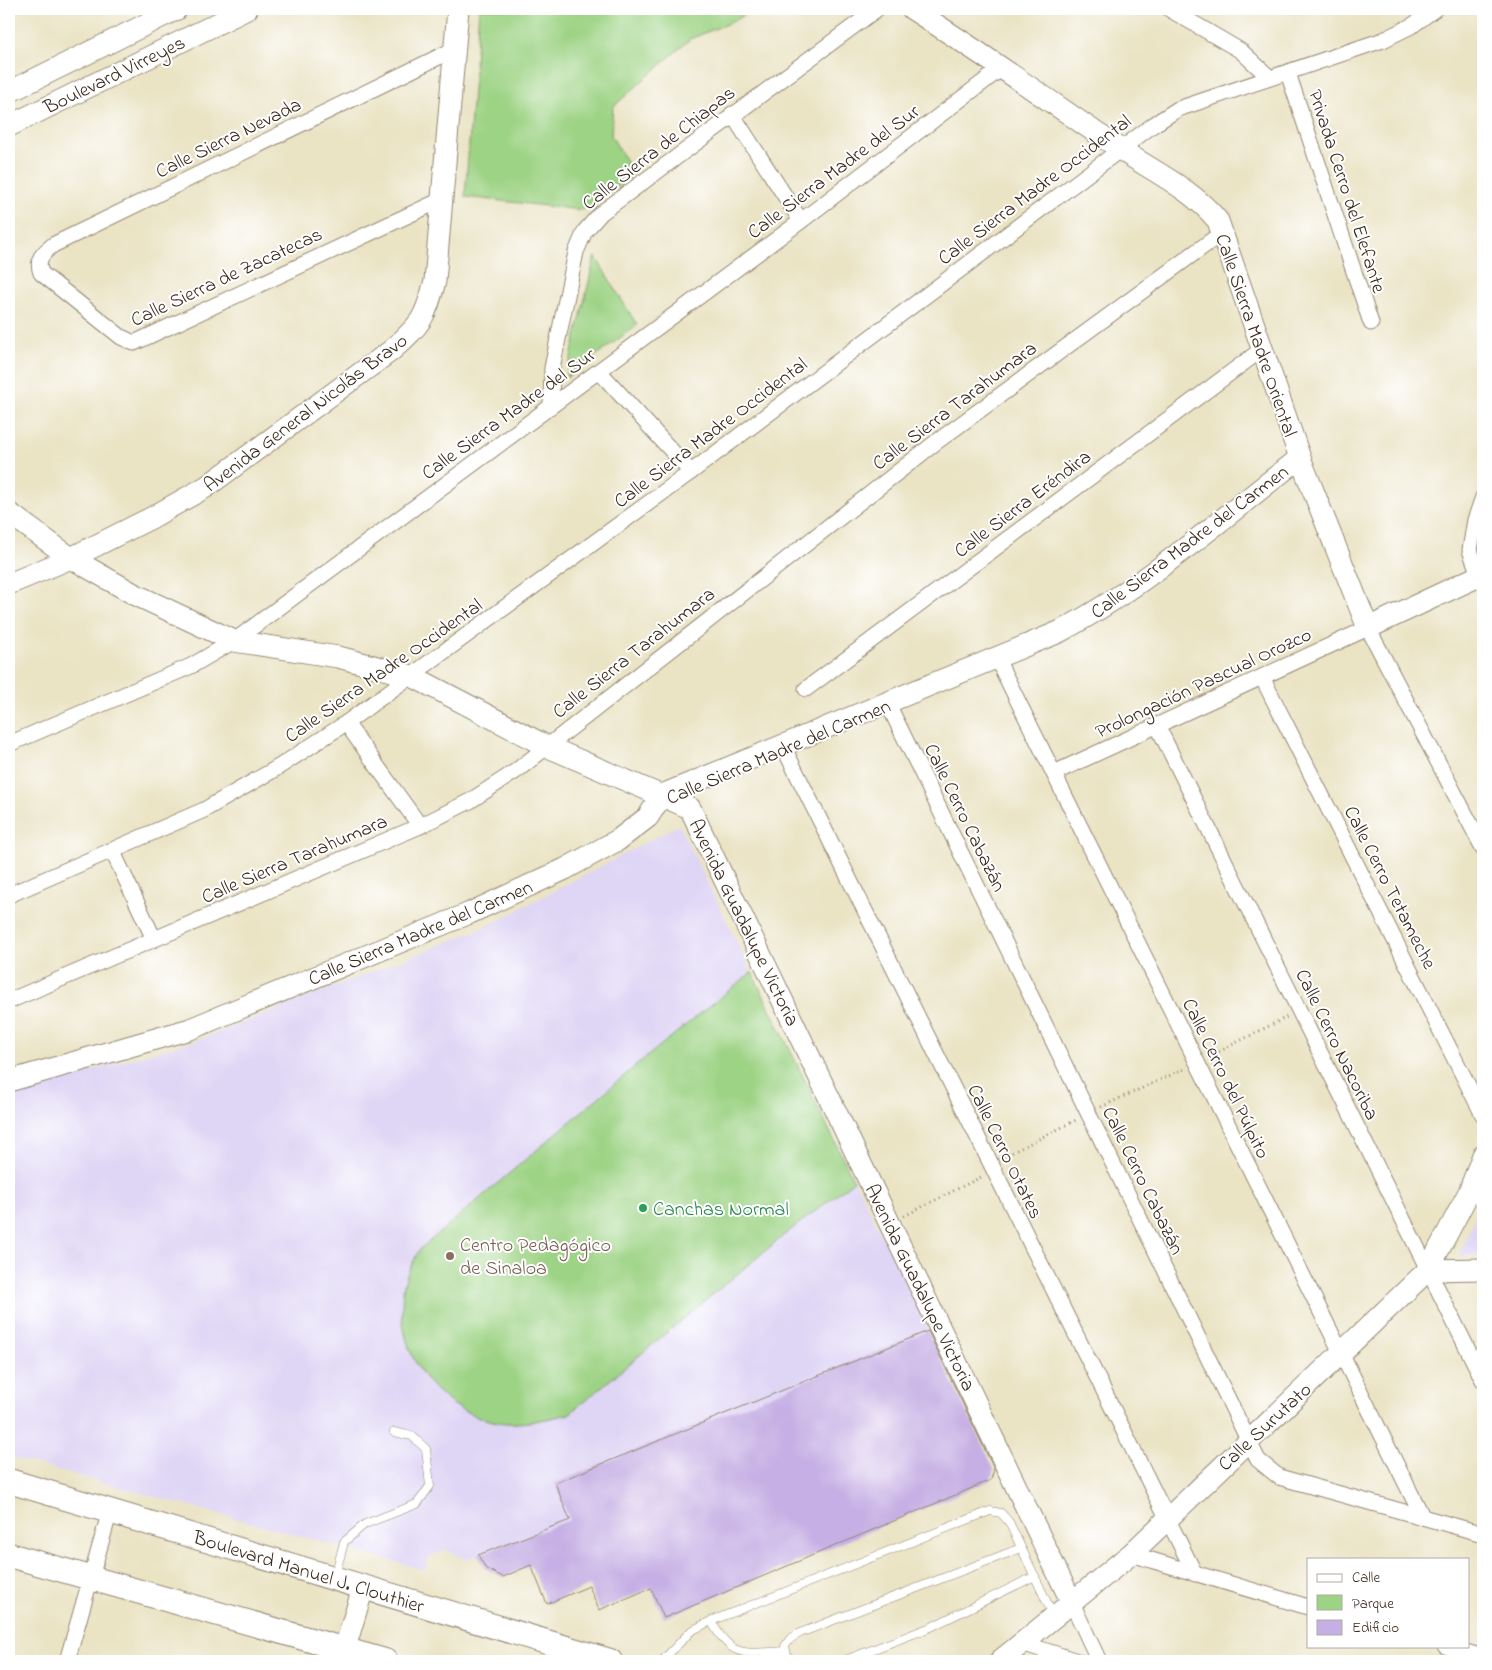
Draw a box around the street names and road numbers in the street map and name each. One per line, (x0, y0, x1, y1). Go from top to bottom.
street label: Boulevard Virreyes (39, 29, 191, 124)
street label: Calle Sierra de Chiapas (577, 80, 743, 218)
street label: Privada Cerro del Elefante (1299, 86, 1392, 297)
street label: Calle Sierra Nevada (151, 91, 307, 187)
street label: Calle Sierra Madre del Sur (742, 98, 927, 248)
street label: Calle Sierra Madre Occidental (933, 108, 1138, 274)
street label: Calle Sierra de Zacatecas (126, 221, 328, 335)
street label: Calle Sierra Madre Oriental (1206, 230, 1303, 441)
street label: Avenida General Nicolás Bravo (198, 328, 415, 500)
street label: Calle Sierra Tarahumara (867, 335, 1044, 479)
street label: Calle Sierra Madre del Sur (416, 341, 603, 488)
street label: Calle Sierra Madre Occidental (609, 351, 814, 517)
street label: Calle Sierra Eréndira (949, 444, 1098, 566)
street label: Calle Sierra Madre del Carmen (1085, 459, 1296, 627)
street label: Calle Sierra Tarahumara (547, 581, 722, 727)
street label: Calle Sierra Madre Occidental (280, 593, 489, 752)
street label: Prolongación Pascual Orozco (1091, 621, 1317, 748)
street label: Calle Sierra Madre del Carmen (662, 693, 896, 814)
street label: Calle Cerro Cabazán (915, 739, 1012, 897)
street label: Calle Cerro Tetameche (1335, 801, 1443, 975)
street label: Calle Sierra Tarahumara (197, 808, 392, 913)
street label: Avenida Guadalupe Victoria (680, 815, 806, 1031)
street label: Calle Sierra Madre del Carmen (304, 874, 538, 995)
street label: Calle Cerro Nacoriba (1287, 965, 1385, 1126)
street label: Calle Cerro del Púlpito (1173, 994, 1276, 1164)
street label: Calle Cerro Otates (959, 1080, 1049, 1224)
street label: Calle Cerro Cabazán (1093, 1102, 1190, 1260)
street label: Avenida Guadalupe Victoria (856, 1180, 982, 1396)
street label: Calle Surutato (1212, 1377, 1319, 1479)
street label: Boulevard Manuel J. Clouthier (188, 1524, 428, 1623)

